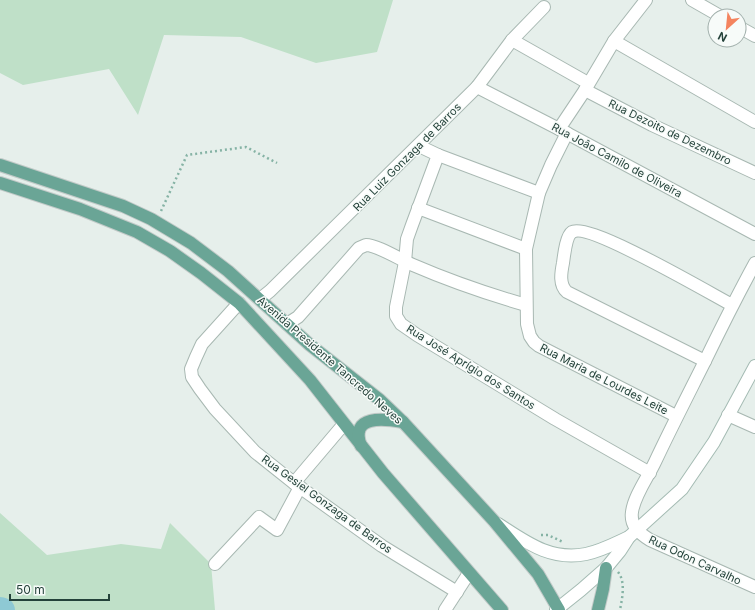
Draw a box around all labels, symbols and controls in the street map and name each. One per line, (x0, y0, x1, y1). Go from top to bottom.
north arrow (707, 8, 747, 48)
text: N (716, 29, 729, 45)
street label: Rua Dezoito de Dezembro (606, 96, 734, 168)
street label: Rua Luiz Gonzaga de Barros (350, 100, 464, 214)
street label: Rua João Camilo de Oliveira (549, 120, 685, 200)
street label: Avenida Presidente Tancredo Neves (255, 293, 406, 427)
street label: Rua José Aprígio dos Santos (404, 322, 538, 413)
street label: Rua Maria de Lourdes Leite (538, 341, 670, 417)
street label: Rua Gesiel Gonzaga de Barros (259, 452, 395, 556)
street label: Rua Odon Carvalho (646, 532, 744, 588)
scale bar (10, 576, 109, 602)
text: 50 m (16, 582, 45, 597)

